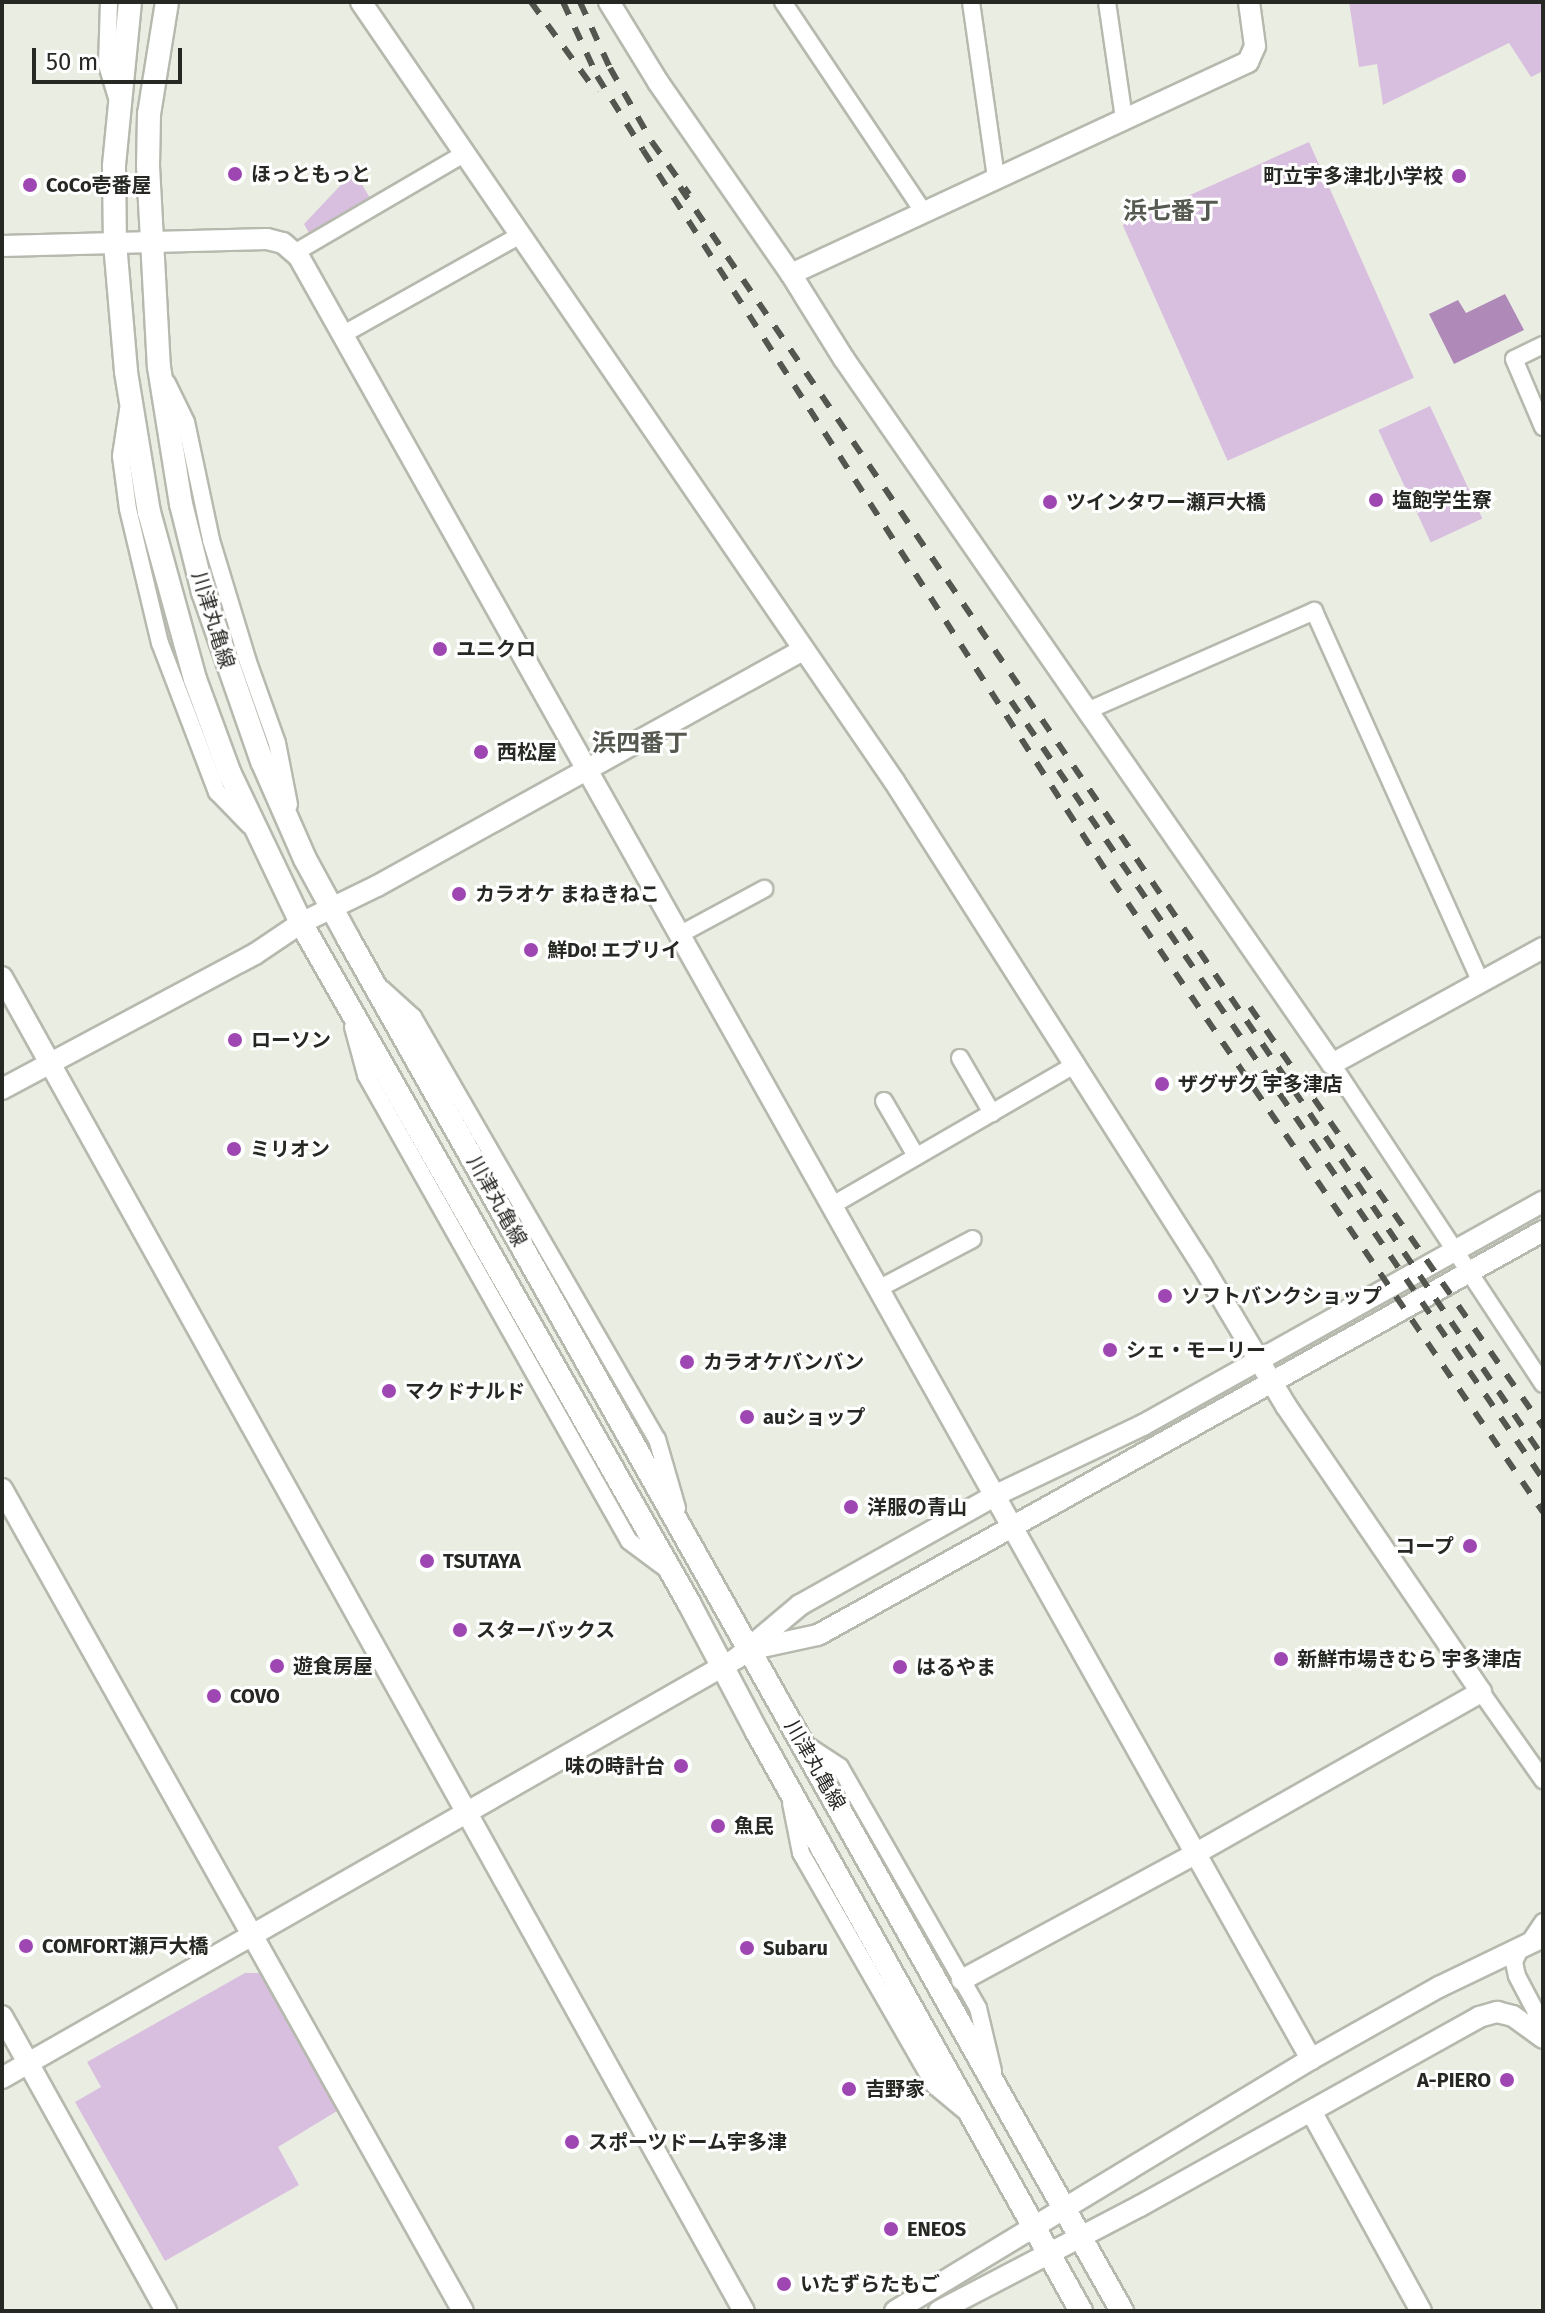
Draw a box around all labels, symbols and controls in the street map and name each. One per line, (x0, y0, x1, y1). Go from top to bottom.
scale bar (36, 32, 186, 82)
text: 50 m (46, 48, 98, 76)
place label: ほっともっと (251, 162, 371, 186)
place label: 町立宇多津北小学校 (1263, 164, 1443, 188)
marker: ほっともっと (226, 165, 244, 183)
marker: 町立宇多津北小学校 (1450, 167, 1468, 185)
place label: CoCo壱番屋 (46, 173, 152, 197)
marker: CoCo壱番屋 (21, 176, 39, 194)
district label: 浜七番丁 (1123, 198, 1219, 226)
place label: 塩飽学生寮 (1392, 488, 1492, 512)
place label: ツインタワー瀬戸大橋 (1066, 490, 1266, 514)
marker: 塩飽学生寮 (1367, 491, 1385, 509)
marker: ツインタワー瀬戸大橋 (1041, 493, 1059, 511)
street label: 川津丸亀線 (187, 569, 239, 671)
place label: ユニクロ (456, 637, 536, 661)
marker: ユニクロ (431, 640, 449, 658)
district label: 浜四番丁 (592, 730, 688, 758)
place label: 西松屋 (497, 740, 557, 764)
marker: 西松屋 (472, 743, 490, 761)
place label: カラオケ まねきねこ (475, 882, 660, 906)
marker: カラオケ まねきねこ (450, 885, 468, 903)
place label: 鮮Do! エブリイ (547, 938, 681, 962)
marker: 鮮Do! エブリイ (522, 941, 540, 959)
place label: ローソン (251, 1028, 331, 1052)
marker: ローソン (226, 1031, 244, 1049)
place label: ザグザグ 宇多津店 (1178, 1072, 1343, 1096)
marker: ザグザグ 宇多津店 (1153, 1075, 1171, 1093)
place label: ミリオン (250, 1137, 330, 1161)
marker: ミリオン (225, 1140, 243, 1158)
street label: 川津丸亀線 (462, 1151, 532, 1251)
place label: ソフトバンクショップ (1181, 1284, 1381, 1308)
marker: ソフトバンクショップ (1156, 1287, 1174, 1305)
place label: シェ・モーリー (1126, 1338, 1266, 1362)
marker: シェ・モーリー (1101, 1341, 1119, 1359)
place label: カラオケバンバン (703, 1350, 863, 1374)
marker: カラオケバンバン (678, 1353, 696, 1371)
place label: マクドナルド (405, 1379, 525, 1403)
marker: マクドナルド (380, 1382, 398, 1400)
place label: auショップ (763, 1405, 865, 1429)
marker: auショップ (738, 1408, 756, 1426)
place label: 洋服の青山 (867, 1495, 967, 1519)
marker: 洋服の青山 (842, 1498, 860, 1516)
place label: コープ (1394, 1534, 1454, 1558)
marker: コープ (1461, 1537, 1479, 1555)
place label: TSUTAYA (443, 1549, 521, 1573)
marker: TSUTAYA (418, 1552, 436, 1570)
place label: スターバックス (476, 1618, 616, 1642)
marker: スターバックス (451, 1621, 469, 1639)
place label: 新鮮市場きむら 宇多津店 (1297, 1647, 1522, 1671)
marker: 新鮮市場きむら 宇多津店 (1272, 1650, 1290, 1668)
place label: 遊食房屋 (293, 1654, 373, 1678)
place label: はるやま (916, 1655, 996, 1679)
marker: 遊食房屋 (268, 1657, 286, 1675)
marker: はるやま (891, 1658, 909, 1676)
place label: COVO (230, 1684, 280, 1708)
marker: COVO (205, 1687, 223, 1705)
street label: 川津丸亀線 (780, 1716, 850, 1814)
place label: 味の時計台 (565, 1754, 665, 1778)
marker: 味の時計台 (672, 1757, 690, 1775)
place label: 魚民 (734, 1814, 774, 1838)
marker: 魚民 (709, 1817, 727, 1835)
place label: COMFORT瀬戸大橋 (42, 1934, 208, 1958)
place label: Subaru (763, 1936, 828, 1960)
marker: COMFORT瀬戸大橋 (17, 1937, 35, 1955)
marker: Subaru (738, 1939, 756, 1957)
place label: A-PIERO (1417, 2068, 1491, 2092)
marker: A-PIERO (1498, 2071, 1516, 2089)
place label: 吉野家 (865, 2077, 925, 2101)
marker: 吉野家 (840, 2080, 858, 2098)
place label: スポーツドーム宇多津 (588, 2130, 788, 2154)
marker: スポーツドーム宇多津 (563, 2133, 581, 2151)
place label: ENEOS (907, 2217, 966, 2241)
marker: ENEOS (882, 2220, 900, 2238)
place label: いたずらたもご (800, 2272, 940, 2296)
marker: いたずらたもご (775, 2275, 793, 2293)

